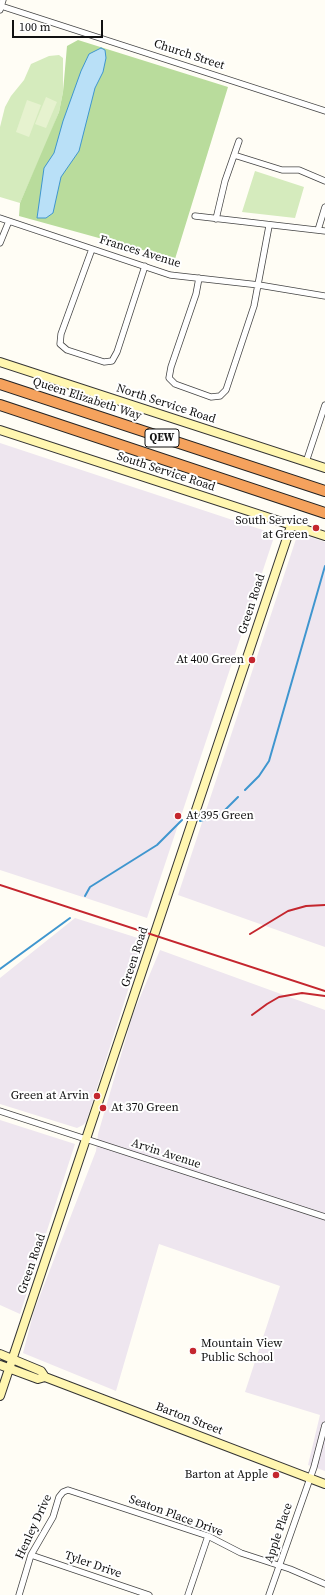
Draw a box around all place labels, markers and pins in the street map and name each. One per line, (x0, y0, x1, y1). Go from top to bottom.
place label: South Service at Green (235, 514, 308, 542)
marker: South Service at Green (311, 523, 321, 533)
place label: At 400 Green (176, 653, 244, 667)
marker: At 400 Green (247, 655, 257, 665)
place label: At 395 Green (186, 809, 254, 823)
marker: At 395 Green (173, 811, 183, 821)
place label: Green at Arvin (11, 1089, 89, 1103)
marker: Green at Arvin (92, 1091, 102, 1101)
place label: At 370 Green (111, 1101, 179, 1115)
marker: At 370 Green (98, 1103, 108, 1113)
place label: Mountain View Public School (201, 1337, 282, 1365)
marker: Mountain View Public School (188, 1346, 198, 1356)
place label: Barton at Apple (185, 1468, 268, 1482)
marker: Barton at Apple (271, 1470, 281, 1480)

